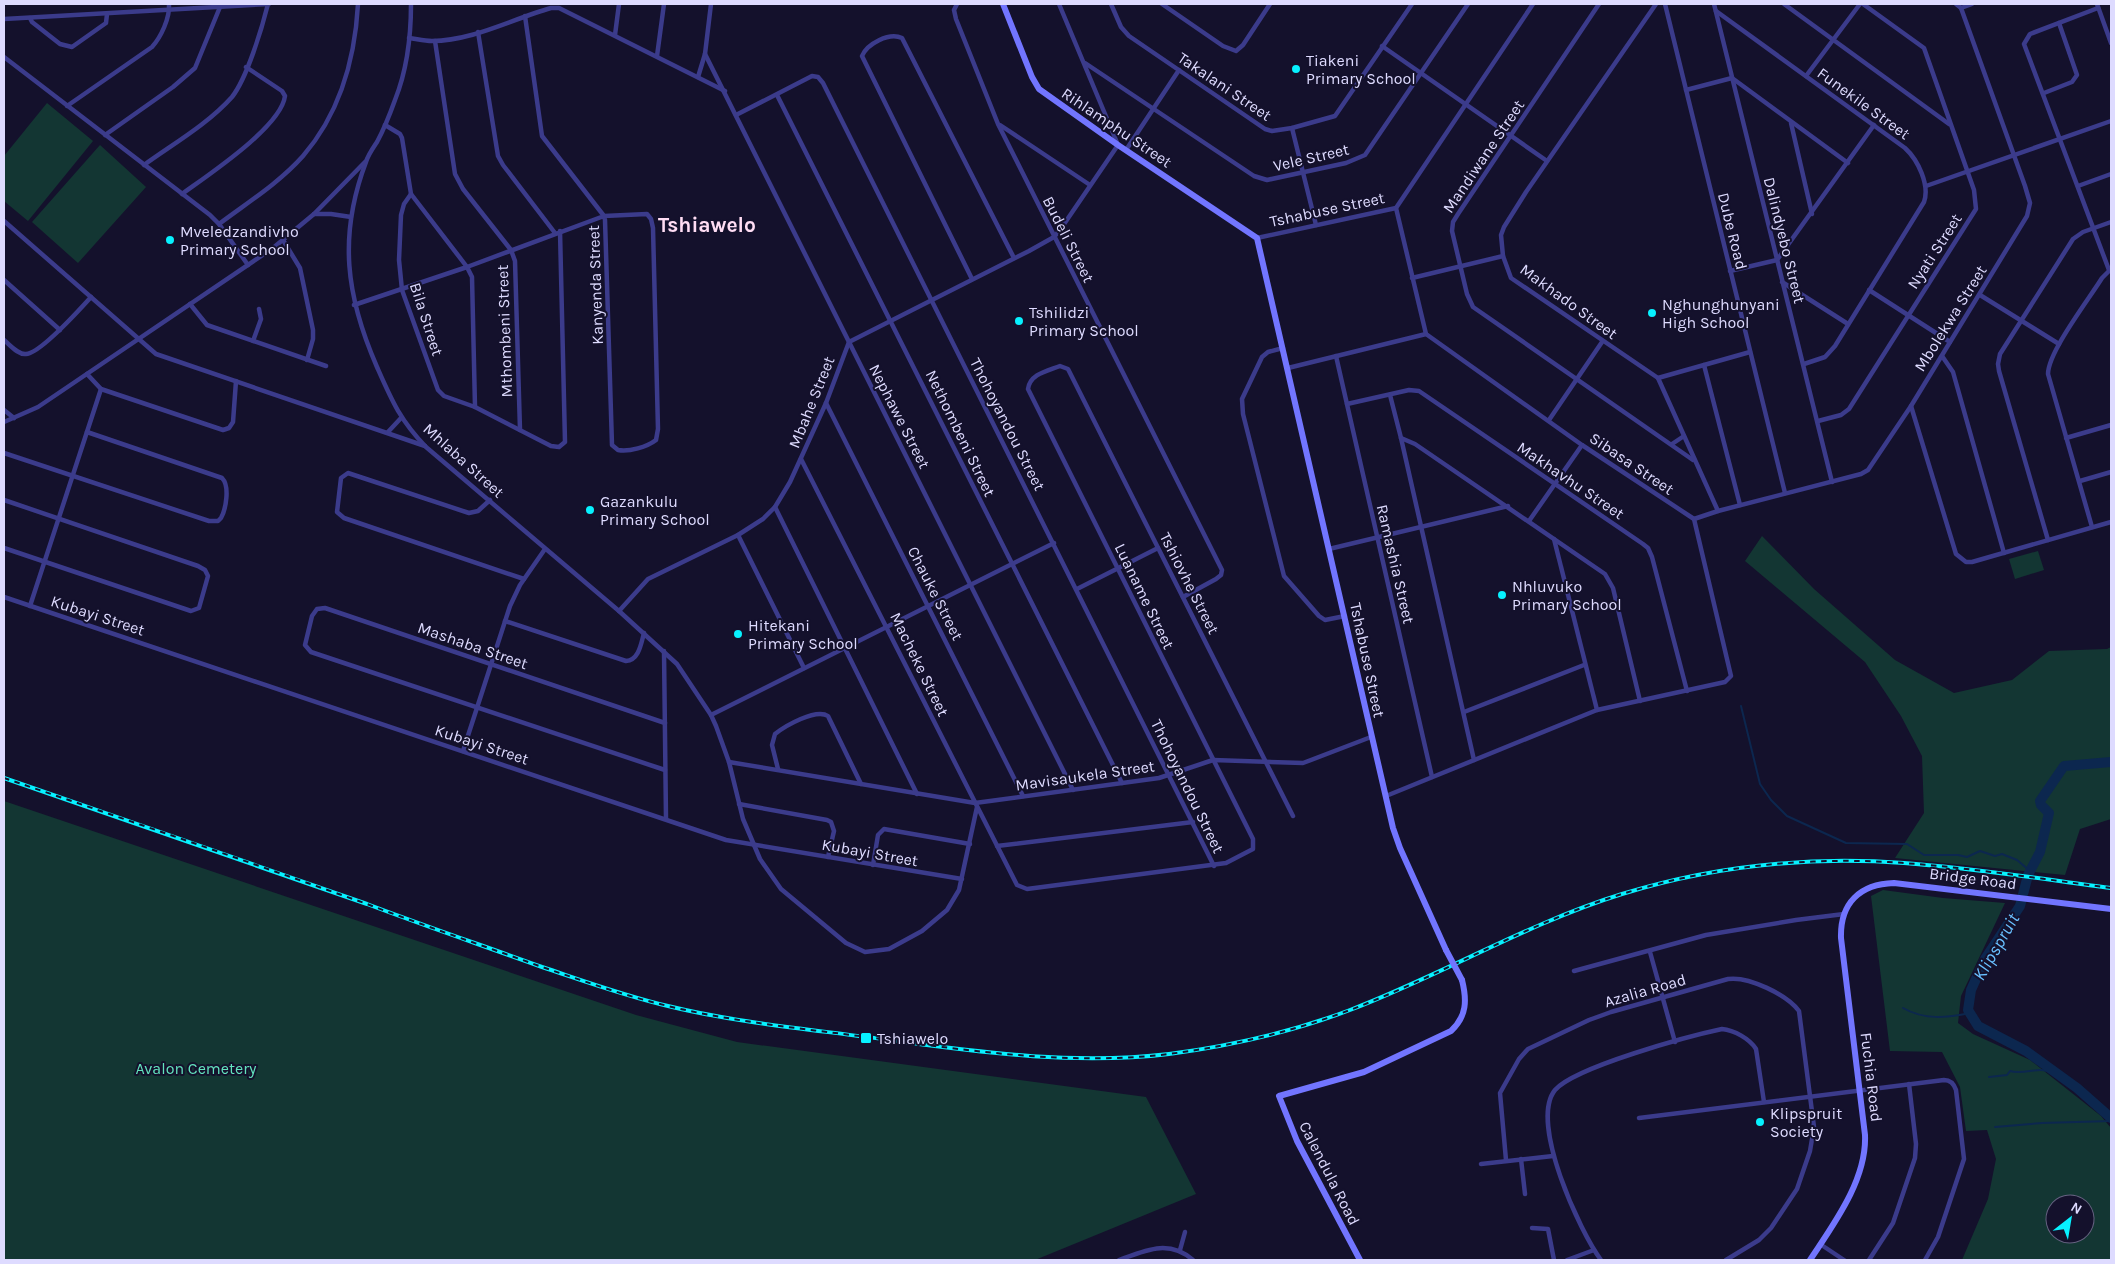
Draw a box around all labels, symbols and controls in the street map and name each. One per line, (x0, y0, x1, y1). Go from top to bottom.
street label: Takalani Street (1174, 48, 1275, 125)
place label: Tiakeni Primary School (1306, 51, 1416, 88)
marker: Tiakeni Primary School (1290, 63, 1302, 75)
street label: Funekile Street (1814, 63, 1914, 143)
street label: Rihlamphu Street (1058, 83, 1175, 171)
street label: Mandiwane Street (1439, 96, 1528, 216)
street label: Vele Street (1271, 140, 1351, 175)
street label: Dalindyebo Street (1760, 175, 1809, 305)
street label: Tshabuse Street (1268, 188, 1386, 231)
street label: Dube Road (1714, 191, 1751, 272)
street label: Budeli Street (1039, 193, 1098, 286)
street label: Nyati Street (1903, 210, 1966, 292)
district label: Tshiawelo (658, 213, 756, 237)
place label: Mveledzandivho Primary School (180, 222, 299, 259)
street label: Kanyenda Street (584, 225, 607, 345)
marker: Mveledzandivho Primary School (164, 234, 176, 246)
street label: Makhado Street (1516, 260, 1621, 343)
street label: Mbolekwa Street (1910, 262, 1991, 375)
street label: Mthombeni Street (493, 264, 516, 398)
street label: Bila Street (406, 280, 447, 358)
place label: Nghunghunyani High School (1662, 295, 1780, 332)
place label: Tshilidzi Primary School (1029, 303, 1139, 340)
marker: Nghunghunyani High School (1646, 307, 1658, 319)
marker: Tshilidzi Primary School (1013, 315, 1025, 327)
street label: Mbahe Street (784, 353, 839, 451)
street label: Thohoyandou Street (966, 355, 1049, 494)
street label: Nephawe Street (865, 361, 934, 472)
street label: Nethombeni Street (922, 367, 999, 500)
street label: Mhlaba Street (419, 419, 508, 502)
street label: Sibasa Street (1586, 428, 1678, 499)
street label: Makhavhu Street (1514, 438, 1628, 523)
place label: Gazankulu Primary School (600, 492, 710, 529)
street label: Ramashia Street (1373, 503, 1418, 626)
marker: Gazankulu Primary School (584, 504, 596, 516)
street label: Tshiovhe Street (1156, 529, 1223, 637)
street label: Luaname Street (1111, 540, 1178, 652)
street label: Chauke Street (904, 543, 967, 643)
place label: Nhluvuko Primary School (1512, 577, 1622, 614)
marker: Nhluvuko Primary School (1496, 589, 1508, 601)
street label: Kubayi Street (48, 591, 147, 640)
street label: Tshabuse Street (1346, 601, 1389, 719)
street label: Macheke Street (886, 609, 953, 719)
place label: Hitekani Primary School (748, 616, 858, 653)
street label: Mashaba Street (415, 618, 530, 673)
marker: Hitekani Primary School (732, 628, 744, 640)
street label: Thohoyandou Street (1147, 716, 1228, 856)
street label: Kubayi Street (432, 720, 531, 769)
street label: Mavisaukela Street (1014, 756, 1156, 795)
street label: Kubayi Street (820, 835, 920, 870)
street label: Bridge Road (1928, 864, 2018, 893)
water label: Klipspruit (1968, 909, 2024, 985)
street label: Azalia Road (1602, 970, 1688, 1011)
place label: Tshiawelo (877, 1029, 948, 1048)
marker: Tshiawelo (859, 1031, 873, 1045)
street label: Fuchia Road (1857, 1031, 1886, 1123)
park label: Avalon Cemetery (135, 1059, 257, 1078)
place label: Klipspruit Society (1770, 1104, 1842, 1141)
marker: Klipspruit Society (1754, 1116, 1766, 1128)
street label: Calendula Road (1295, 1118, 1364, 1228)
north arrow (2045, 1194, 2095, 1244)
text: N (2068, 1198, 2085, 1218)

